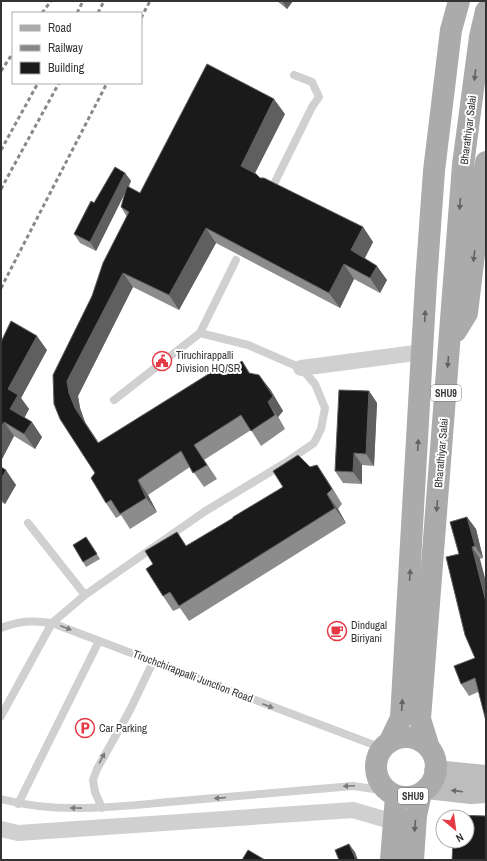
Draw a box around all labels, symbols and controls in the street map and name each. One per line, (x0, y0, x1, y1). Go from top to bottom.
legend (12, 12, 142, 84)
text: Road (48, 20, 72, 36)
text: Railway (48, 40, 83, 56)
text: Building (48, 60, 85, 76)
one-way arrow (472, 69, 478, 81)
street label: Bharathiyar Salai (457, 95, 479, 165)
one-way arrow (457, 198, 464, 210)
one-way arrow (471, 250, 477, 262)
one-way arrow (421, 310, 428, 322)
place label: Tiruchirappalli Division HQ/SR (176, 348, 241, 375)
public building icon: Tiruchirappalli Division HQ/SR (151, 350, 173, 372)
one-way arrow (445, 356, 452, 368)
road number: SHU9 (431, 385, 461, 401)
street label: Bharathiyar Salai (431, 418, 451, 488)
one-way arrow (414, 439, 421, 451)
one-way arrow (433, 499, 440, 512)
one-way arrow (407, 569, 414, 581)
place label: Dindugal Biriyani (351, 618, 387, 645)
cafe icon: Dindugal Biriyani (326, 620, 348, 642)
one-way arrow (60, 626, 72, 632)
street label: Tiruchchirappalli Junction Road (131, 647, 255, 705)
one-way arrow (399, 699, 406, 711)
one-way arrow (262, 703, 274, 709)
parking icon: Car Parking (74, 717, 96, 739)
place label: Car Parking (99, 721, 147, 735)
one-way arrow (99, 752, 105, 764)
one-way arrow (343, 783, 355, 790)
road number: SHU9 (398, 788, 428, 804)
one-way arrow (451, 788, 463, 794)
one-way arrow (214, 794, 226, 801)
one-way arrow (70, 804, 82, 811)
north arrow (435, 809, 475, 849)
one-way arrow (412, 820, 419, 832)
text: N (454, 830, 466, 845)

